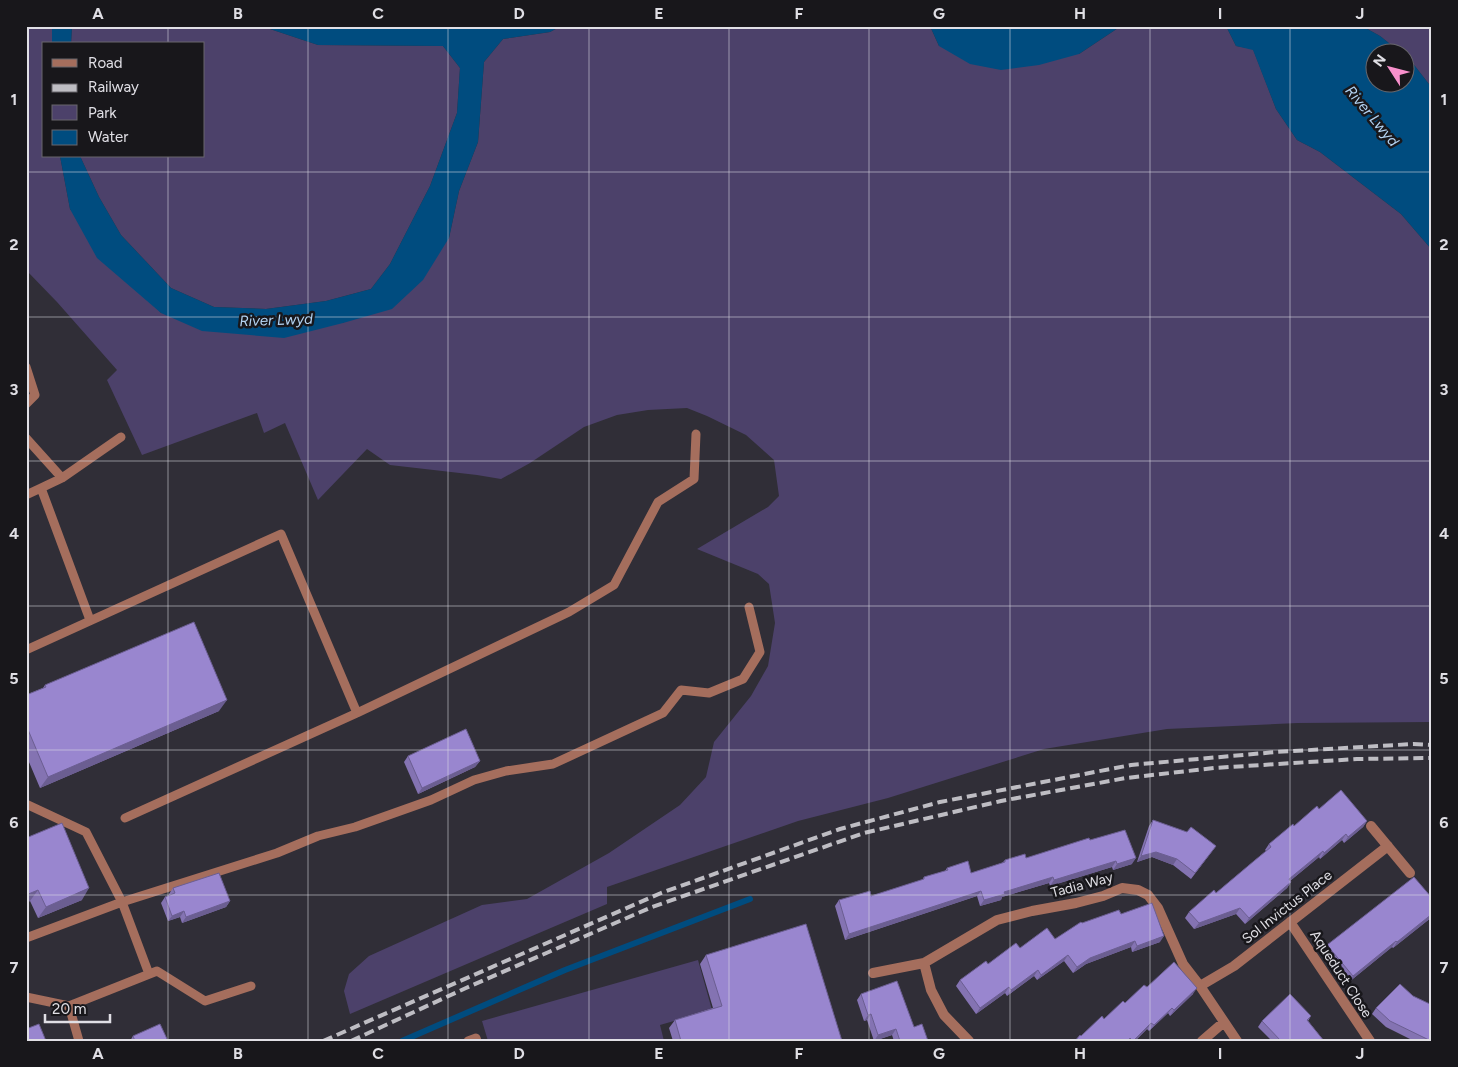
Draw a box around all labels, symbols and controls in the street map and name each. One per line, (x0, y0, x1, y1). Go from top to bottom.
text: A (92, 4, 104, 23)
text: B (233, 4, 243, 23)
text: C (372, 4, 384, 23)
text: D (513, 4, 525, 23)
text: E (654, 4, 664, 23)
text: F (795, 4, 804, 23)
text: G (933, 4, 945, 23)
text: H (1074, 4, 1086, 23)
text: I (1218, 4, 1222, 23)
text: J (1356, 4, 1364, 23)
legend (42, 42, 205, 158)
north arrow (1366, 42, 1416, 92)
text: N (1370, 51, 1390, 70)
text: Road (88, 54, 123, 72)
text: Railway (88, 78, 139, 96)
water label: River Lwyd (1341, 82, 1403, 150)
text: 1 (11, 90, 17, 109)
text: 1 (1441, 90, 1447, 109)
text: Park (88, 104, 117, 122)
text: Water (88, 128, 128, 146)
text: 2 (9, 235, 19, 254)
text: 2 (1439, 235, 1449, 254)
water label: River Lwyd (239, 310, 313, 330)
text: 3 (10, 380, 19, 399)
text: 3 (1440, 380, 1449, 399)
text: 4 (9, 524, 19, 543)
text: 4 (1439, 524, 1449, 543)
text: 5 (9, 669, 19, 688)
text: 5 (1439, 669, 1449, 688)
text: 6 (9, 813, 19, 832)
text: 6 (1439, 813, 1449, 832)
street label: Sol Invictus Place (1239, 866, 1336, 947)
street label: Tadia Way (1049, 868, 1115, 901)
street label: Aqueduct Close (1306, 927, 1376, 1021)
text: 7 (10, 958, 19, 977)
text: 7 (1440, 958, 1449, 977)
scale bar (45, 992, 110, 1024)
text: 20 m (52, 1000, 86, 1018)
text: A (92, 1044, 104, 1063)
text: B (233, 1044, 243, 1063)
text: C (372, 1044, 384, 1063)
text: D (513, 1044, 525, 1063)
text: E (654, 1044, 664, 1063)
text: F (795, 1044, 804, 1063)
text: G (933, 1044, 945, 1063)
text: H (1074, 1044, 1086, 1063)
text: I (1218, 1044, 1222, 1063)
text: J (1356, 1044, 1364, 1063)

